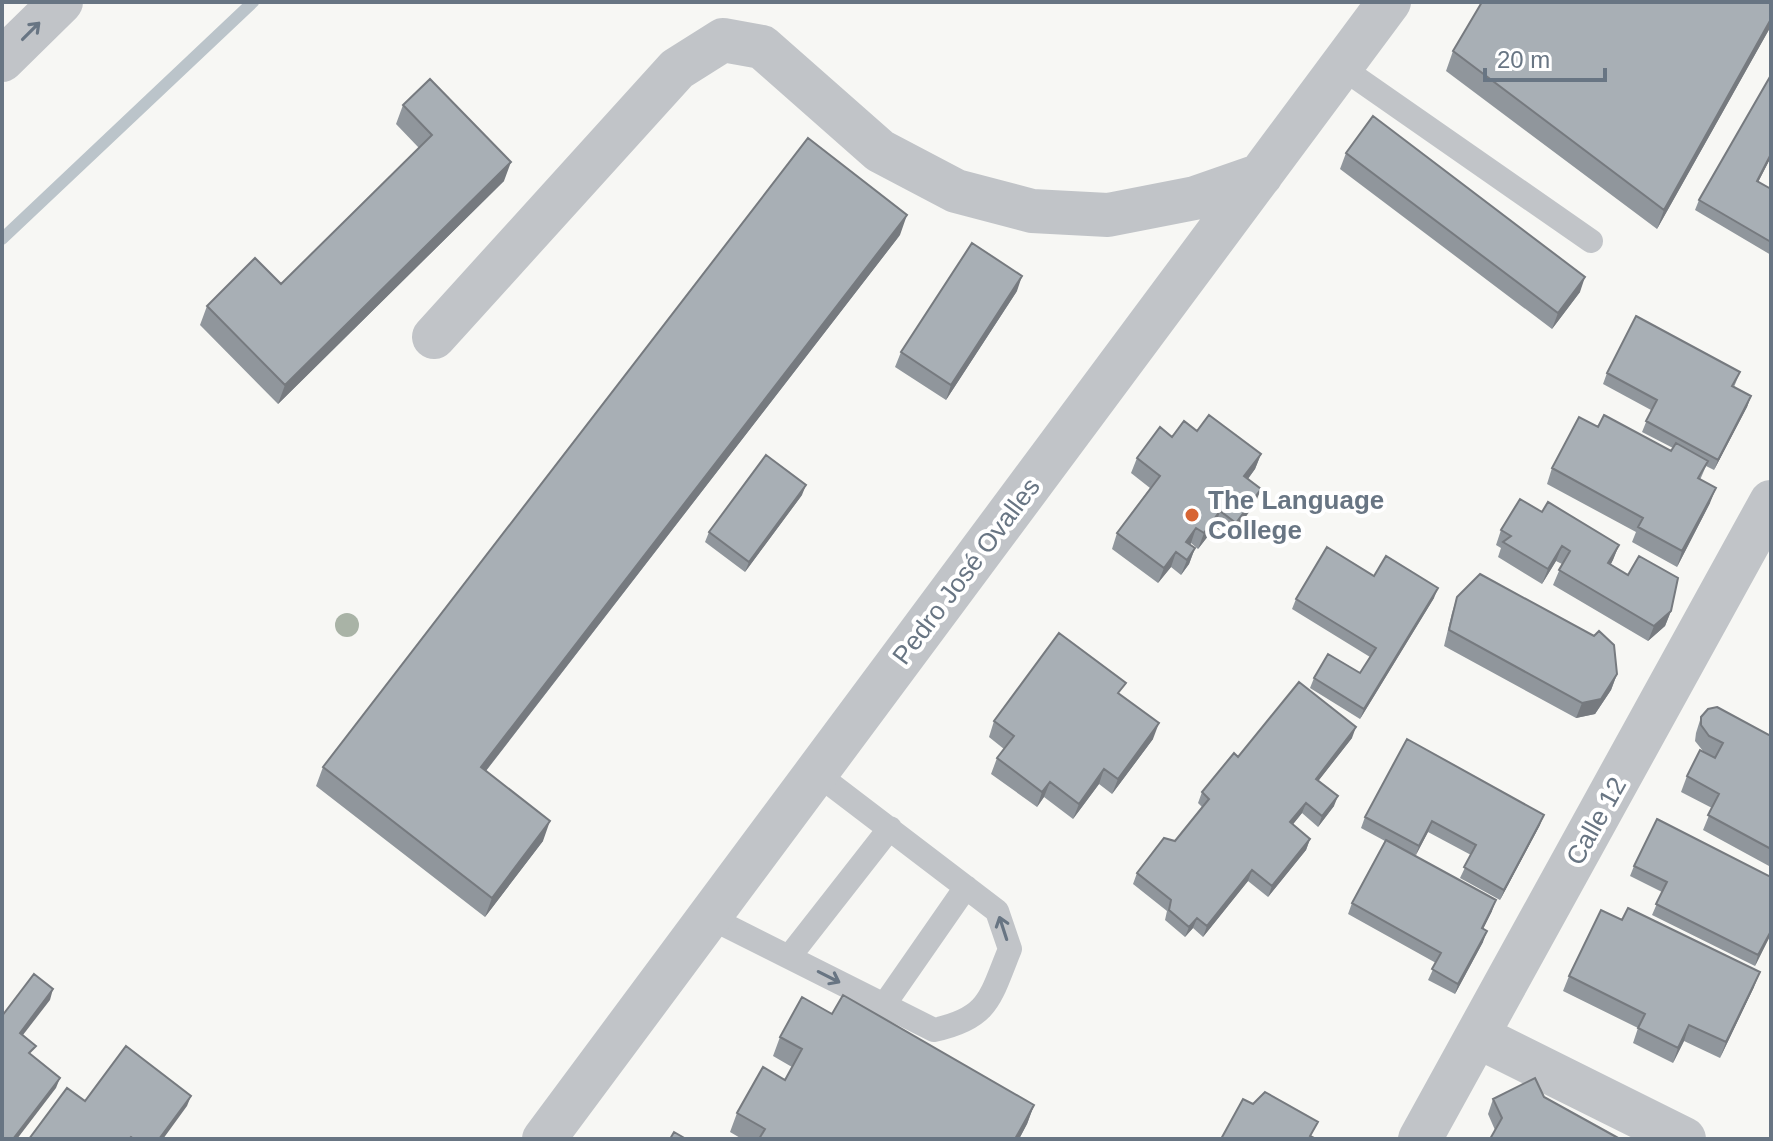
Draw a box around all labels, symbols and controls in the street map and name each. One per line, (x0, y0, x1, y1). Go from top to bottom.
one-way arrow (22, 21, 41, 41)
scale bar (1485, 32, 1605, 82)
text: 20 m (1497, 46, 1550, 73)
street label: Pedro José Ovalles (886, 472, 1046, 670)
place label: The Language College (1208, 485, 1384, 545)
marker: The Language College (1183, 506, 1201, 524)
street label: Calle 12 (1560, 772, 1632, 870)
one-way arrow (995, 916, 1010, 941)
one-way arrow (816, 970, 840, 986)

